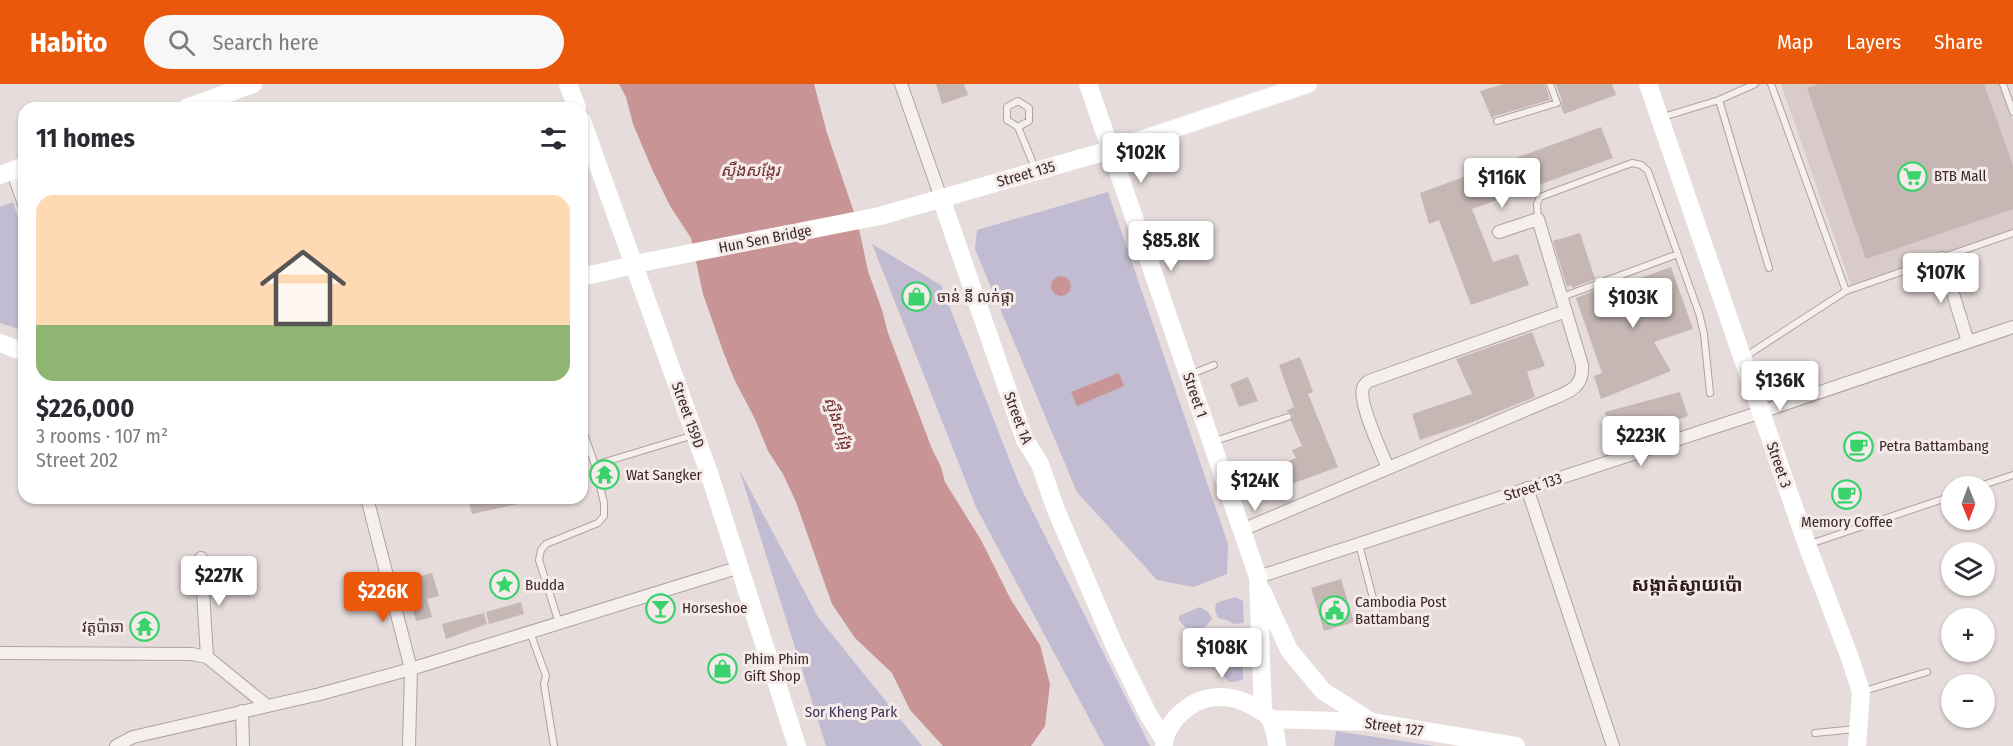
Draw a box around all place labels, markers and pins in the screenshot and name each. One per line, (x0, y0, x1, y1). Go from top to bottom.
pin: $102K (1099, 133, 1183, 184)
pin: $116K (1460, 158, 1544, 209)
supermarket icon: BTB Mall (1897, 160, 1929, 192)
place label: BTB Mall (1934, 167, 1986, 185)
pin: $85.8K (1122, 221, 1220, 272)
pin: $107K (1899, 253, 1983, 304)
pin: $103K (1591, 278, 1675, 329)
shop icon: ចាន់ នី លក់ផ្កា (900, 281, 932, 313)
place label: ចាន់ នី លក់ផ្កា (937, 288, 1014, 306)
pin: $136K (1738, 361, 1822, 412)
pin: $223K (1599, 416, 1683, 467)
cafe icon: Petra Battambang (1842, 430, 1874, 462)
place label: Petra Battambang (1879, 437, 1989, 455)
temple icon: Wat Sangker (589, 459, 621, 491)
pin: $124K (1213, 461, 1297, 512)
place label: Wat Sangker (626, 466, 703, 484)
cafe icon: Memory Coffee (1831, 479, 1863, 511)
place label: Memory Coffee (1801, 513, 1893, 531)
pin: $227K (177, 556, 261, 607)
place icon: Budda (488, 569, 520, 601)
pin: $226K (341, 572, 425, 623)
place label: Budda (525, 576, 564, 594)
bar icon: Horseshoe (645, 592, 677, 624)
place label: Cambodia Post Battambang (1355, 593, 1447, 628)
public building icon: Cambodia Post Battambang (1318, 595, 1350, 627)
place label: Horseshoe (682, 599, 747, 617)
temple icon: វត្តប៉ាឆា (129, 611, 161, 643)
place label: វត្តប៉ាឆា (82, 618, 124, 636)
pin: $108K (1180, 628, 1264, 679)
place label: Phim Phim Gift Shop (744, 650, 809, 685)
shop icon: Phim Phim Gift Shop (707, 652, 739, 684)

